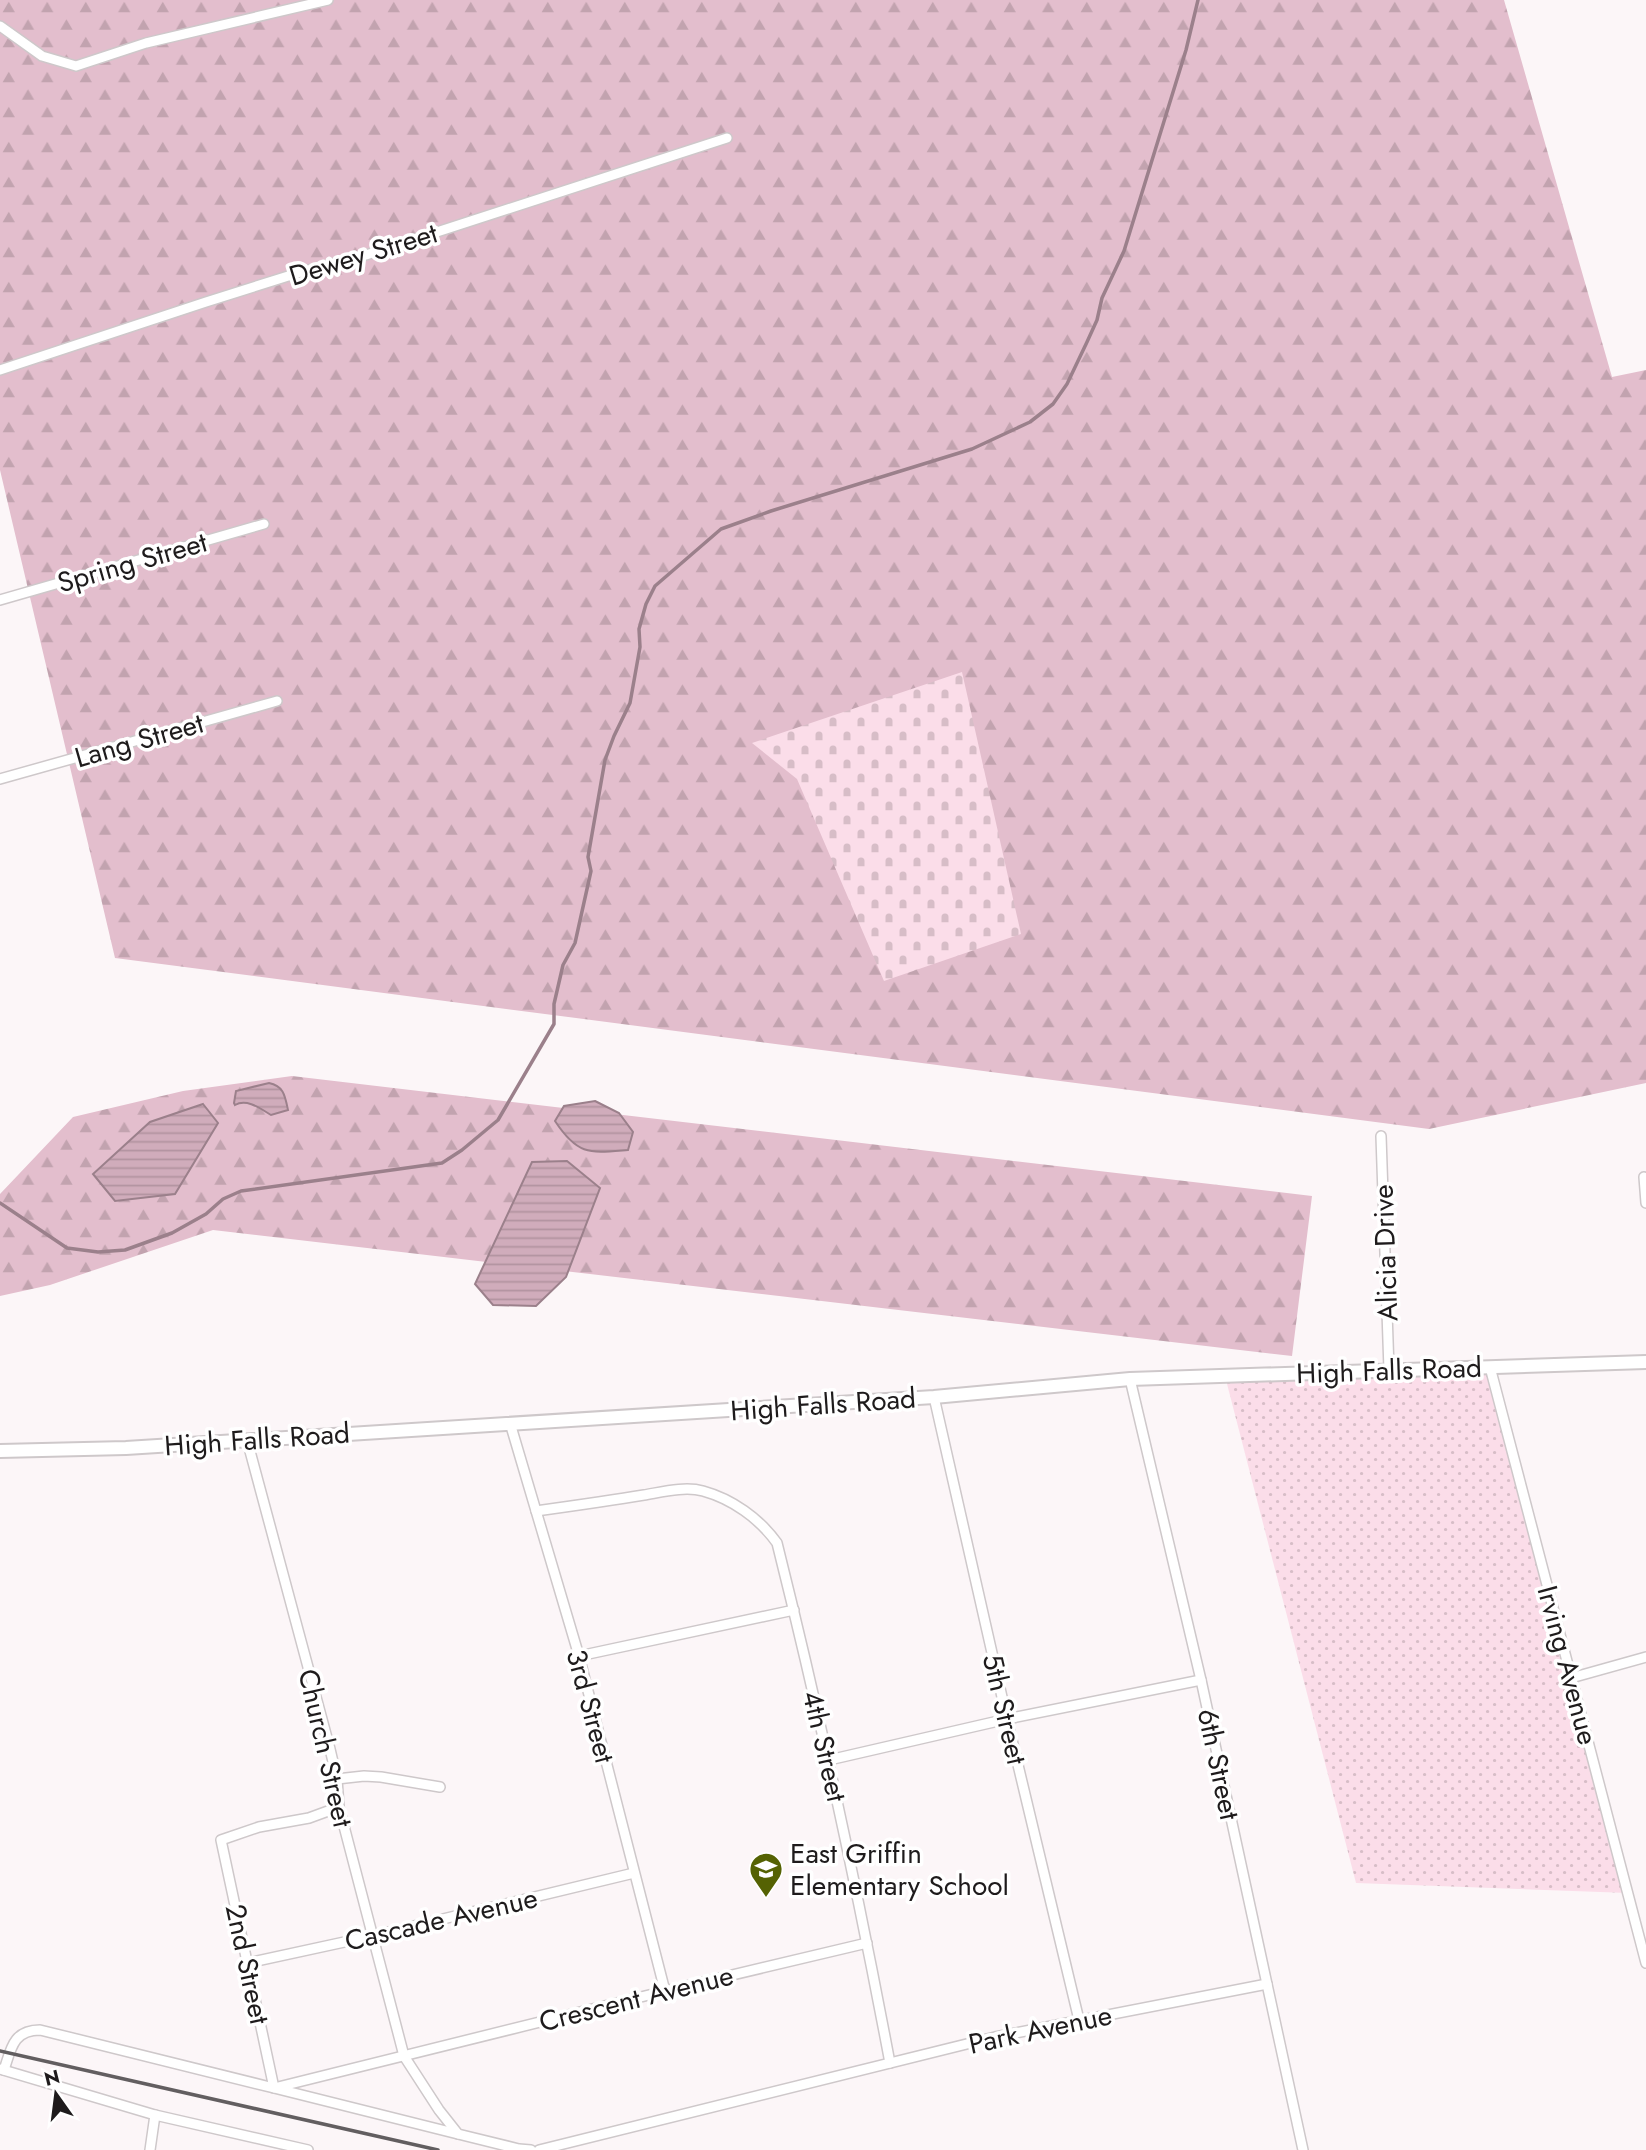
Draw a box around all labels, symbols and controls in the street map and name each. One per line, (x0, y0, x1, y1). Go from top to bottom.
street label: Dewey Street (284, 212, 443, 296)
street label: Spring Street (52, 521, 212, 603)
street label: Lang Street (70, 703, 208, 778)
street label: Alicia Drive (1363, 1184, 1408, 1322)
street label: High Falls Road (1295, 1347, 1483, 1394)
street label: High Falls Road (729, 1378, 917, 1431)
street label: High Falls Road (163, 1413, 351, 1466)
street label: Irving Avenue (1527, 1581, 1608, 1749)
street label: 3rd Street (556, 1645, 625, 1768)
street label: 5th Street (972, 1650, 1037, 1769)
street label: Church Street (287, 1665, 364, 1831)
street label: 4th Street (792, 1686, 857, 1806)
street label: 6th Street (1187, 1705, 1250, 1824)
place label: East Griffin Elementary School (790, 1833, 1009, 1906)
school or university icon: East Griffin Elementary School (747, 1850, 785, 1899)
street label: Cascade Avenue (341, 1877, 542, 1962)
street label: 2nd Street (215, 1900, 280, 2028)
street label: Crescent Avenue (535, 1955, 738, 2042)
street label: Park Avenue (965, 1994, 1116, 2065)
north arrow (21, 2059, 91, 2129)
text: N (41, 2063, 63, 2093)

